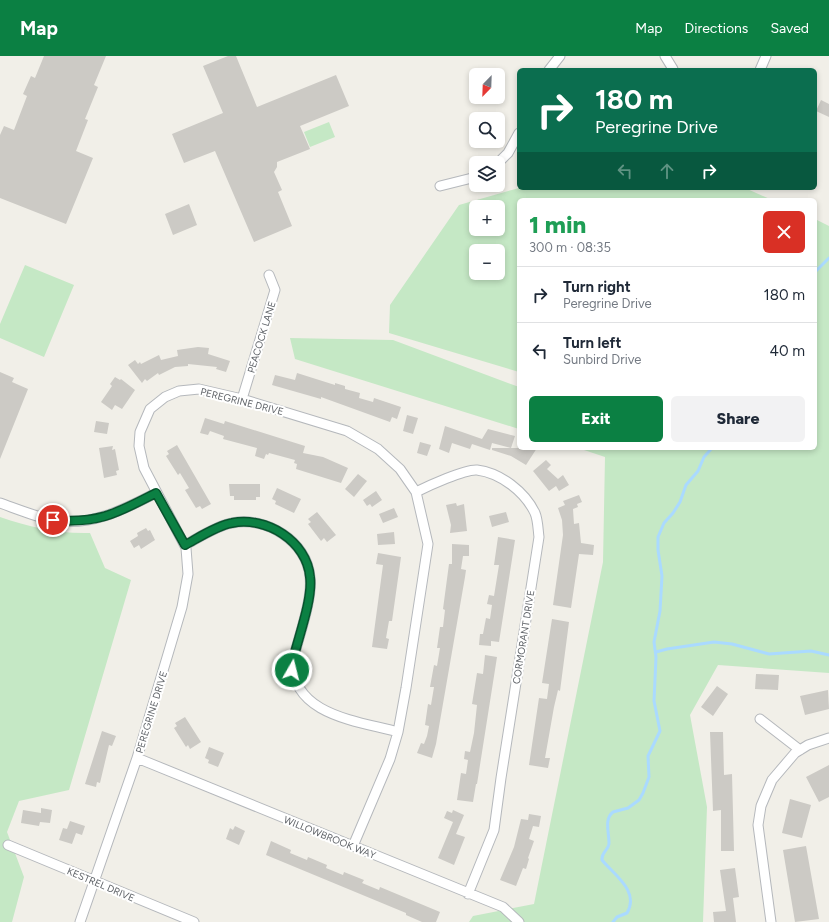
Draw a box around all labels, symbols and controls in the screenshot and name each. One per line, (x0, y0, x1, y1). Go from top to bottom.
text: Map (20, 17, 58, 40)
text: Map (635, 20, 663, 37)
text: Directions (685, 20, 748, 37)
text: Saved (770, 20, 809, 37)
north arrow (469, 68, 505, 104)
map controls (469, 68, 505, 280)
text: 180 m (595, 82, 673, 116)
icon: right (529, 84, 581, 136)
button: search (469, 112, 505, 148)
text: Peregrine Drive (595, 116, 718, 138)
button: layers (469, 156, 505, 192)
icon: left (614, 160, 636, 182)
icon: ahead (656, 160, 678, 182)
icon: right (698, 160, 720, 182)
button: + (469, 200, 505, 236)
text: 1 min (529, 210, 586, 239)
button: close (763, 211, 805, 253)
text: 300 m · 08:35 (529, 240, 611, 255)
button: − (469, 244, 505, 280)
text: Turn right (563, 278, 631, 296)
icon: right (529, 284, 551, 306)
text: 180 m (764, 286, 805, 304)
text: Peregrine Drive (563, 296, 652, 311)
street label: PEACOCK LANE (244, 299, 279, 375)
text: Turn left (563, 334, 621, 352)
icon: left (529, 340, 551, 362)
text: 40 m (770, 342, 805, 360)
text: Sunbird Drive (563, 352, 641, 367)
street label: PEREGRINE DRIVE (199, 385, 285, 418)
button: Exit (529, 396, 663, 442)
button: Share (671, 396, 805, 442)
pin (36, 503, 70, 537)
icon: arrive (42, 509, 64, 531)
street label: CORMORANT DRIVE (510, 589, 537, 685)
position arrow (271, 649, 313, 691)
street label: PEREGRINE DRIVE (133, 669, 170, 755)
street label: WILLOWBROOK WAY (282, 813, 378, 862)
street label: KESTREL DRIVE (65, 864, 137, 905)

